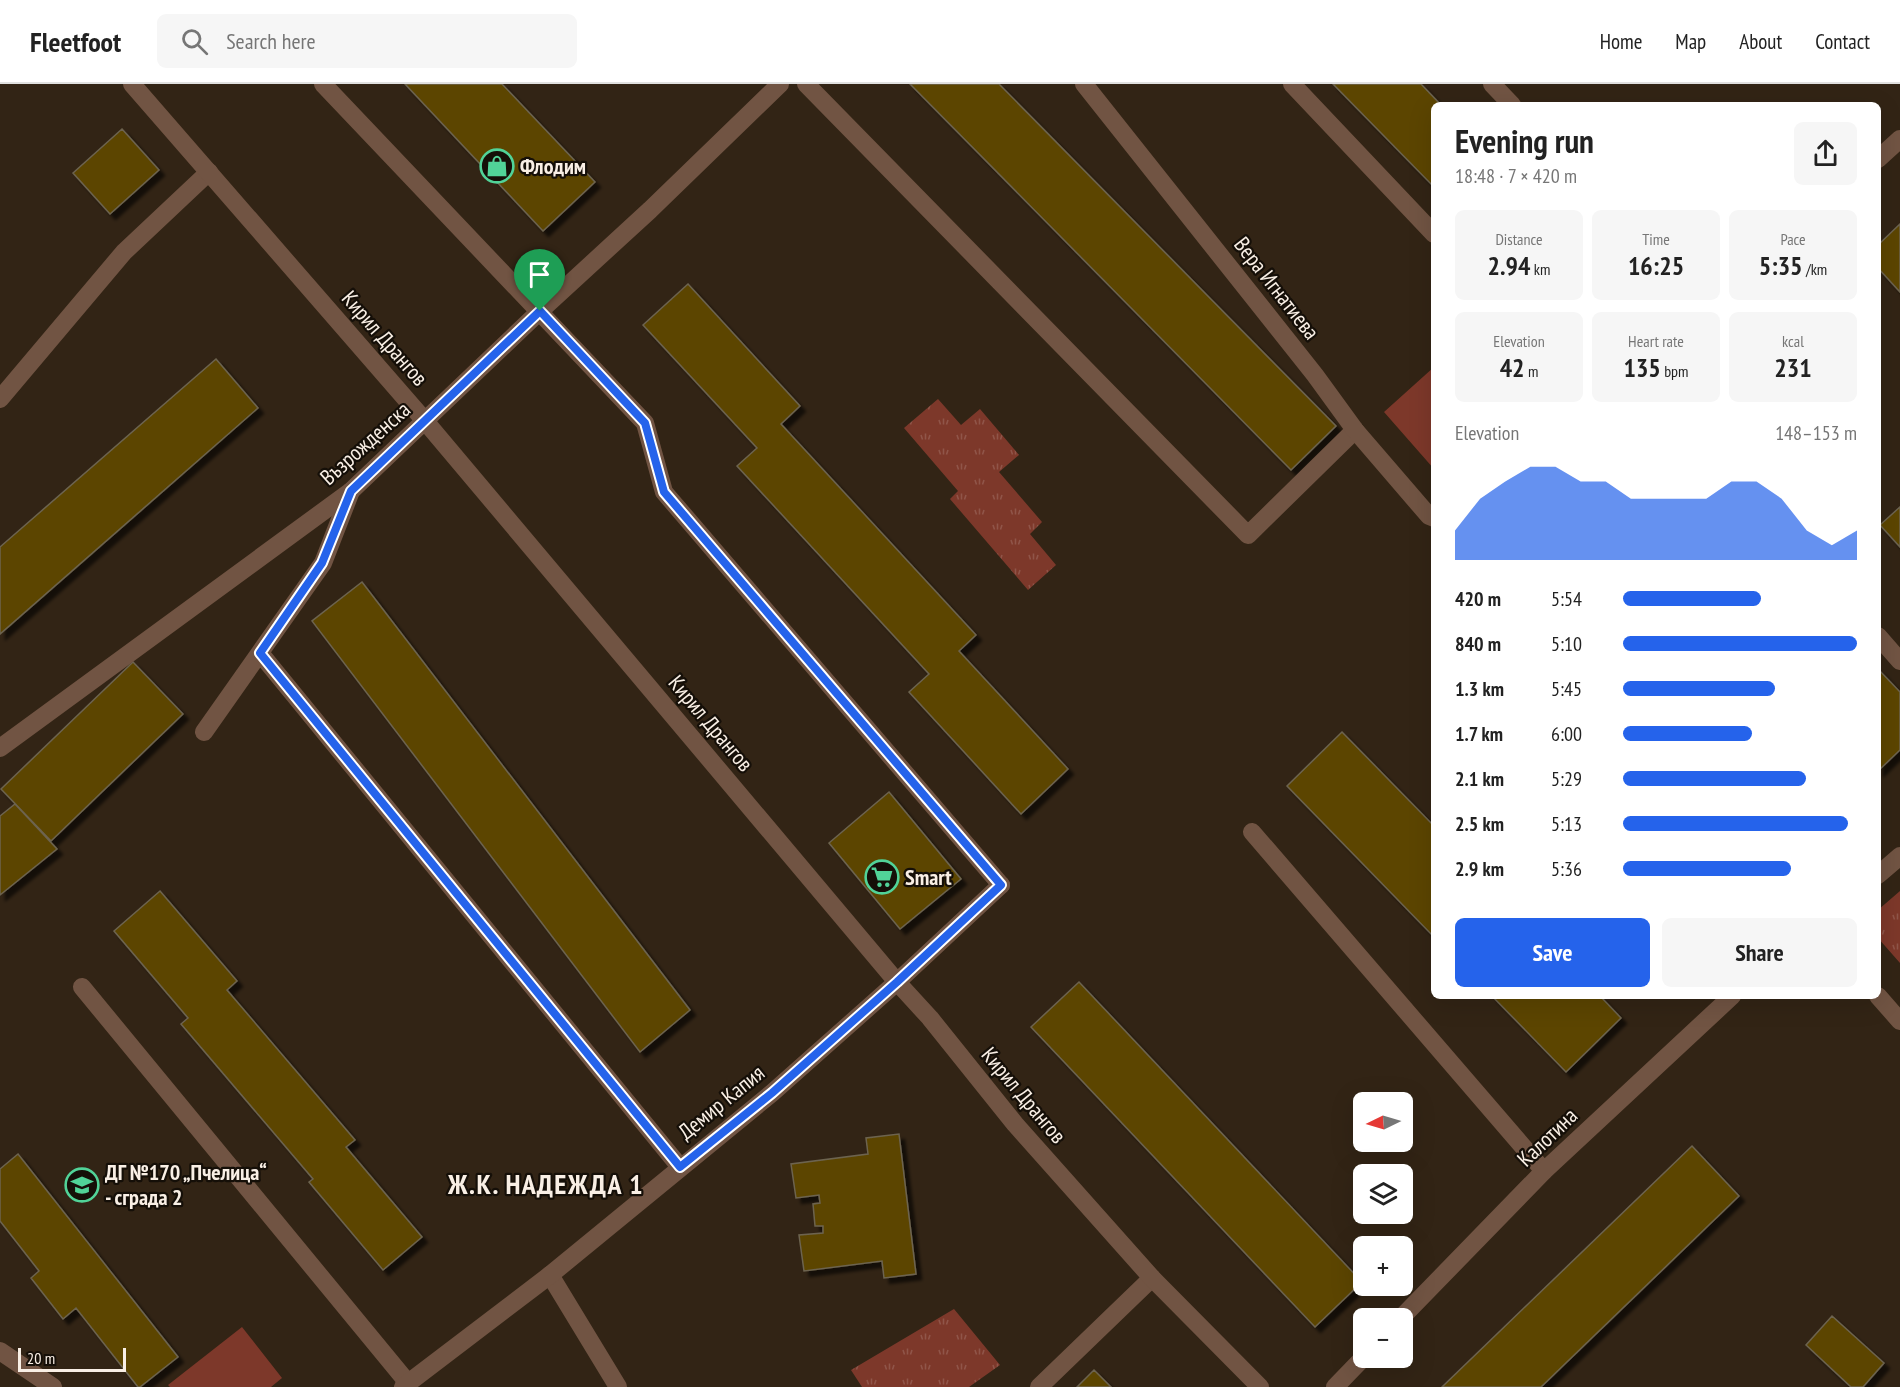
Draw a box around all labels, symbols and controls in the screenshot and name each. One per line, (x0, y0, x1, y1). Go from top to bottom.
search box (157, 14, 577, 68)
text: Fleetfoot (30, 23, 121, 60)
icon: search (178, 25, 211, 58)
text: Search here (226, 27, 316, 55)
text: Home (1600, 28, 1642, 55)
text: Map (1675, 28, 1706, 55)
text: About (1739, 28, 1782, 55)
text: Contact (1815, 28, 1870, 55)
text: Evening run (1455, 119, 1594, 162)
button: share (1794, 122, 1857, 185)
shop icon: Флодим (479, 148, 515, 184)
place label: Флодим (520, 152, 586, 180)
text: 18:48 · 7 × 420 m (1455, 163, 1577, 189)
text: Distance (1495, 229, 1543, 249)
text: Time (1642, 229, 1670, 249)
text: Pace (1780, 229, 1806, 249)
street label: Вера Игнатиева (1228, 231, 1326, 345)
pin (514, 249, 565, 311)
text: 2.94 (1488, 249, 1530, 282)
text: 16:25 (1628, 249, 1684, 282)
text: 5:35 (1759, 249, 1803, 282)
icon: arrive (523, 258, 556, 291)
text: km (1530, 259, 1550, 279)
text: /km (1803, 259, 1827, 279)
street label: Кирил Дрангов (336, 285, 434, 392)
text: Elevation (1493, 331, 1545, 351)
text: Heart rate (1628, 331, 1684, 351)
text: kcal (1782, 331, 1804, 351)
text: 42 (1500, 351, 1525, 384)
text: 135 (1623, 351, 1661, 384)
text: 231 (1774, 351, 1812, 384)
text: m (1525, 361, 1538, 381)
text: bpm (1661, 361, 1689, 381)
street label: Възрожденска (314, 395, 416, 491)
text: Elevation (1455, 420, 1519, 446)
text: 148–153 m (1775, 420, 1857, 446)
text: 420 m (1455, 586, 1501, 612)
text: 5:54 (1551, 586, 1582, 612)
text: 840 m (1455, 631, 1501, 657)
text: 5:10 (1551, 631, 1582, 657)
street label: Кирил Дрангов (663, 669, 760, 777)
text: 1.3 km (1455, 676, 1504, 702)
text: 5:45 (1551, 676, 1582, 702)
text: 1.7 km (1455, 721, 1503, 747)
text: 6:00 (1551, 721, 1582, 747)
text: 2.1 km (1455, 766, 1504, 792)
text: 5:29 (1551, 766, 1582, 792)
text: 2.5 km (1455, 811, 1504, 837)
text: 5:13 (1551, 811, 1582, 837)
text: 2.9 km (1455, 856, 1504, 882)
text: 5:36 (1551, 856, 1582, 882)
supermarket icon: Smart (864, 859, 900, 895)
place label: Smart (905, 863, 952, 891)
button: Save (1455, 918, 1650, 987)
button: Share (1662, 918, 1857, 987)
street label: Кирил Дрангов (976, 1041, 1073, 1149)
street label: Демир Капия (672, 1059, 770, 1145)
north arrow (1353, 1092, 1413, 1152)
map controls (1353, 1092, 1413, 1368)
street label: Калотина (1511, 1102, 1583, 1172)
place label: ДГ №170 „Пчелица“ - сграда 2 (105, 1158, 267, 1211)
button: layers (1353, 1164, 1413, 1224)
district label: Ж.К. НАДЕЖДА 1 (447, 1165, 644, 1202)
school or university icon: ДГ №170 „Пчелица“ - сграда 2 (64, 1167, 100, 1203)
button: + (1353, 1236, 1413, 1296)
button: − (1353, 1308, 1413, 1368)
scale bar (18, 1345, 126, 1372)
text: 20 m (27, 1348, 55, 1368)

